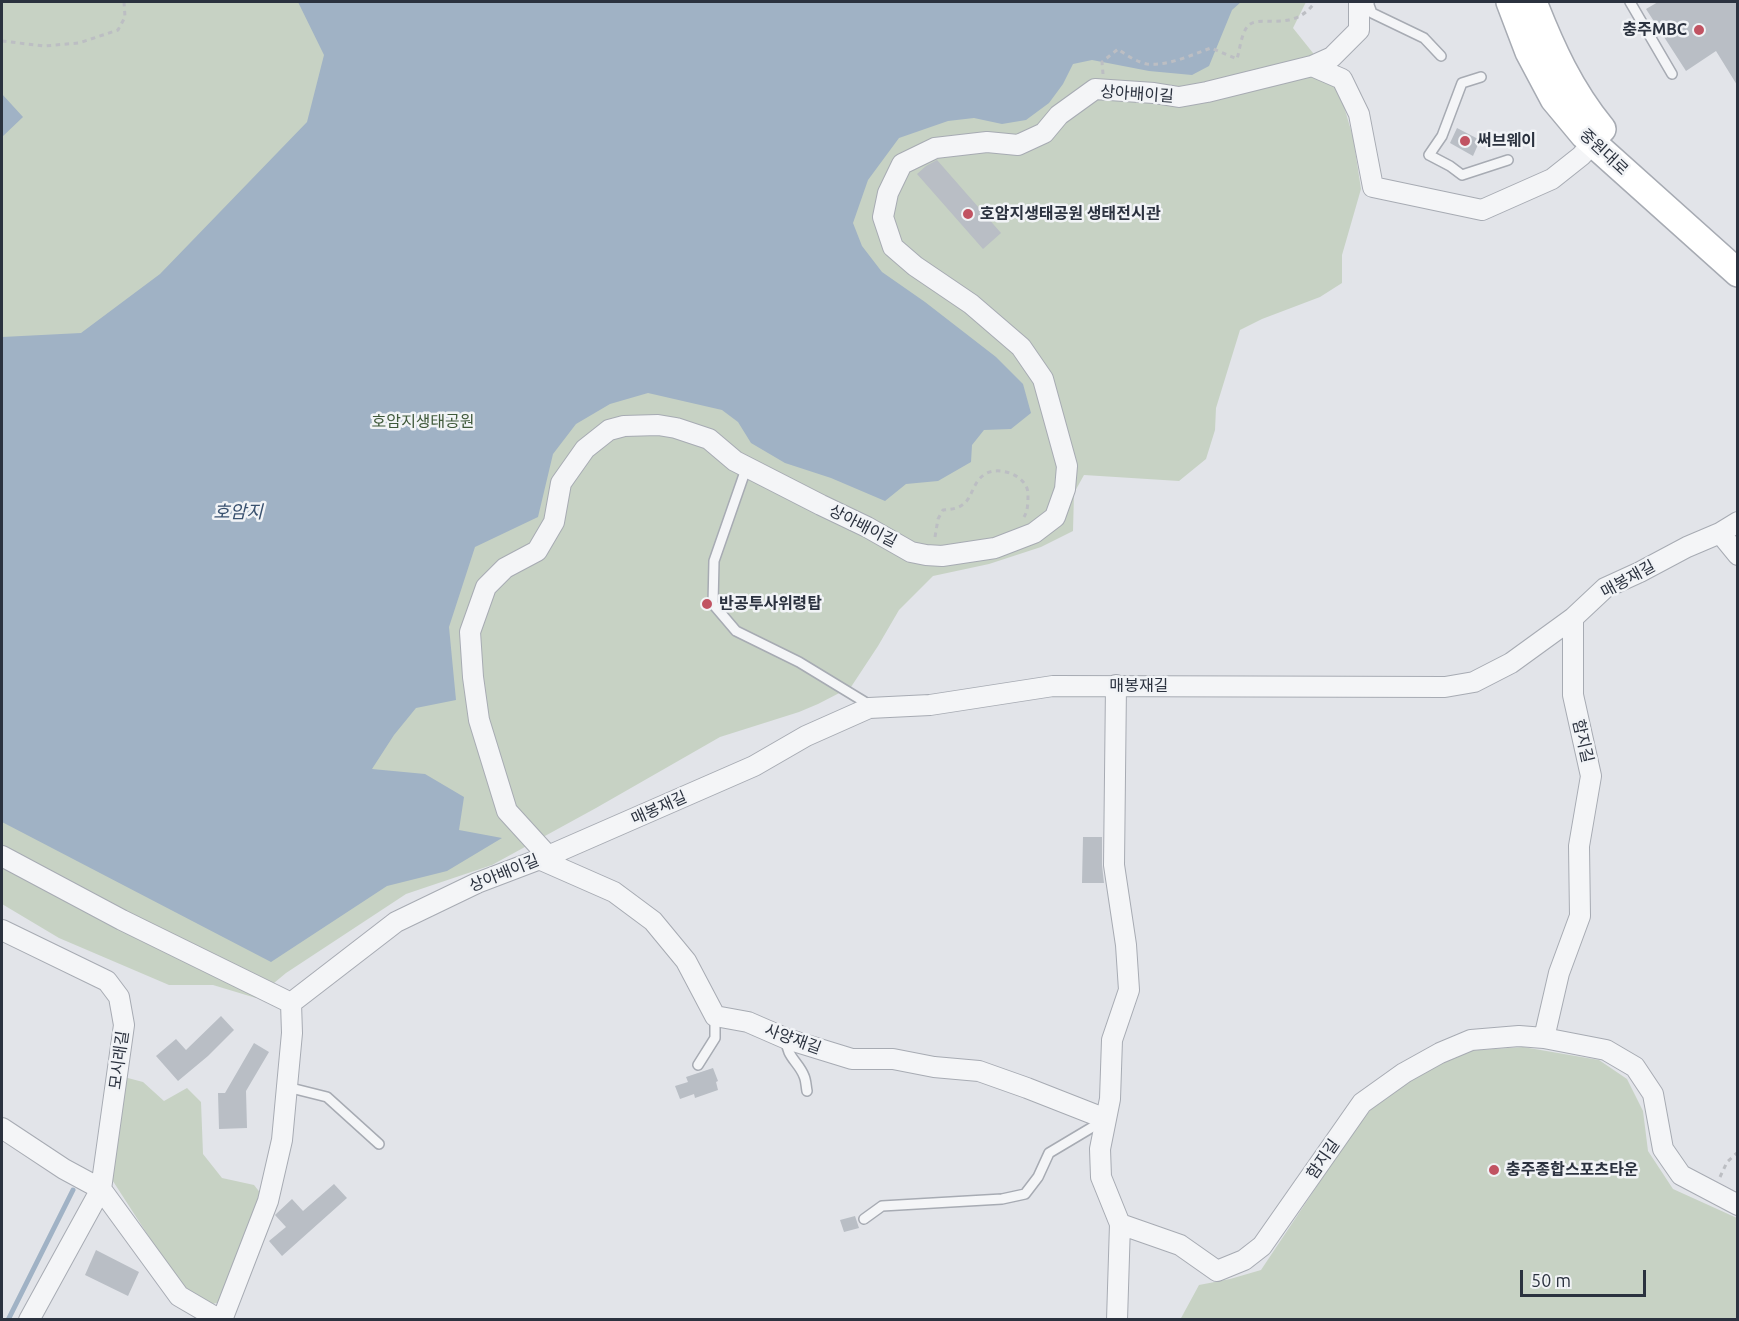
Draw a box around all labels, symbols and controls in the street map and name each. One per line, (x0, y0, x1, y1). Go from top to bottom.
place label: 충주MBC (1622, 20, 1687, 40)
marker: 충주MBC (1692, 23, 1706, 37)
street label: 상아배이길 (1100, 82, 1174, 106)
street label: 중원대로 (1576, 125, 1632, 179)
place label: 써브웨이 (1477, 131, 1536, 151)
marker: 써브웨이 (1458, 134, 1472, 148)
place label: 호암지생태공원 생태전시관 (980, 204, 1160, 224)
marker: 호암지생태공원 생태전시관 (961, 207, 975, 221)
park label: 호암지생태공원 (371, 412, 475, 432)
water label: 호암지 (213, 501, 263, 523)
street label: 상아배이길 (826, 501, 900, 551)
street label: 매봉재길 (1598, 556, 1658, 602)
place label: 반공투사위령탑 (719, 594, 822, 614)
marker: 반공투사위령탑 (700, 597, 714, 611)
street label: 매봉재길 (1110, 676, 1168, 696)
street label: 함지길 (1569, 717, 1597, 765)
street label: 매봉재길 (628, 787, 690, 829)
street label: 상아배이길 (466, 850, 542, 896)
street label: 사양재길 (762, 1020, 824, 1058)
street label: 모시래길 (105, 1030, 133, 1090)
street label: 함지길 (1302, 1135, 1344, 1183)
place label: 충주종합스포츠타운 (1506, 1160, 1638, 1180)
marker: 충주종합스포츠타운 (1487, 1163, 1501, 1177)
scale bar (1523, 1258, 1649, 1296)
text: 50 m (1531, 1270, 1571, 1290)

